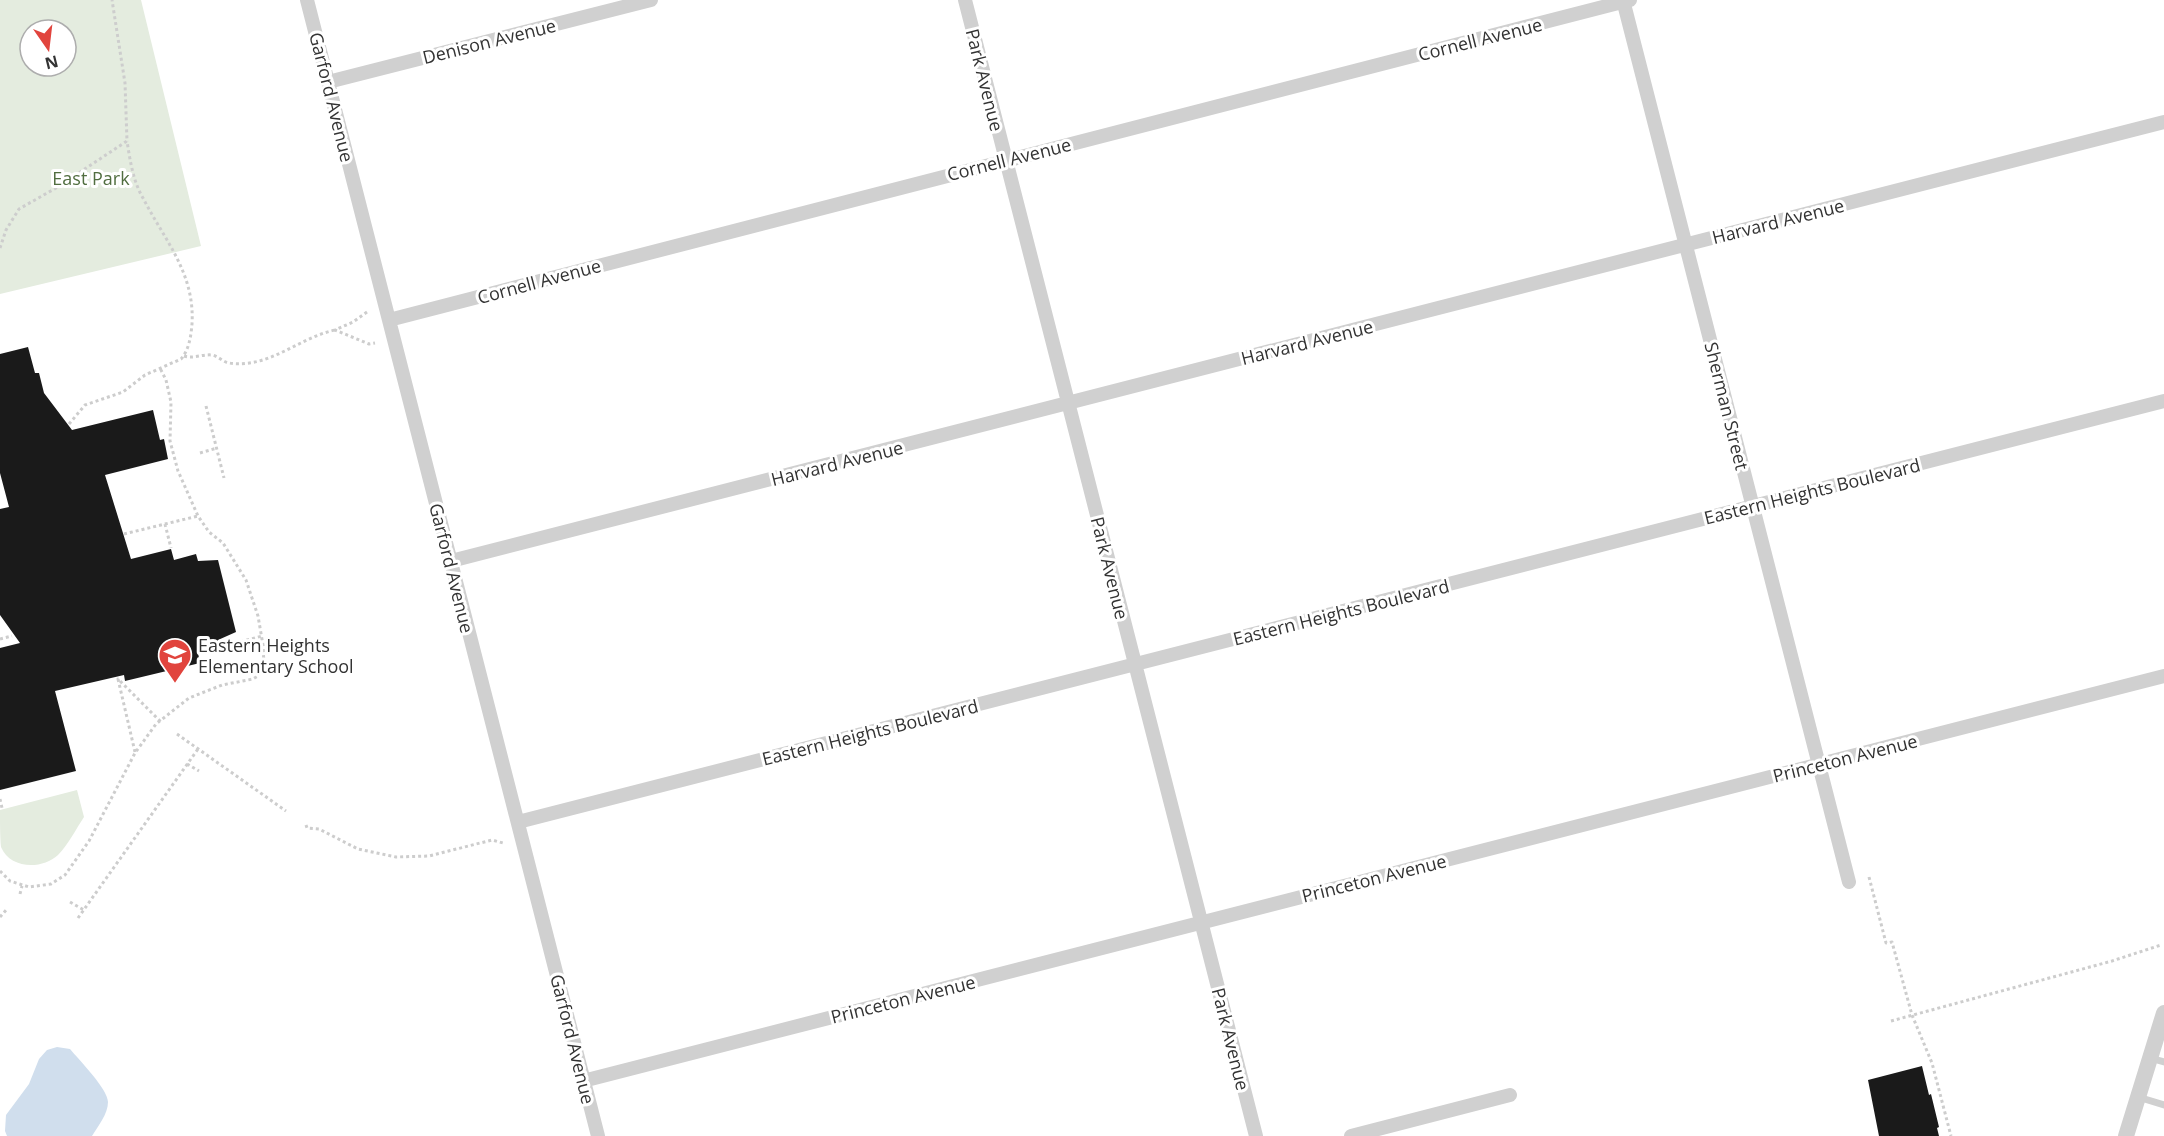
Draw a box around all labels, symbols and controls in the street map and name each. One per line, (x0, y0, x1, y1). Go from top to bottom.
street label: Cornell Avenue (1415, 12, 1545, 66)
street label: Denison Avenue (420, 13, 558, 69)
north arrow (18, 18, 78, 78)
street label: Park Avenue (961, 26, 1009, 134)
street label: Garford Avenue (304, 30, 360, 164)
text: N (43, 50, 61, 75)
street label: Cornell Avenue (944, 132, 1074, 186)
park label: East Park (52, 166, 130, 190)
street label: Harvard Avenue (1709, 193, 1847, 249)
street label: Cornell Avenue (475, 253, 603, 309)
street label: Harvard Avenue (1238, 314, 1376, 370)
street label: Sherman Street (1700, 340, 1754, 472)
street label: Harvard Avenue (768, 435, 906, 491)
street label: Eastern Heights Boulevard (1701, 452, 1923, 530)
street label: Garford Avenue (424, 501, 480, 635)
street label: Park Avenue (1086, 514, 1134, 622)
street label: Eastern Heights Boulevard (1230, 573, 1452, 651)
place label: Eastern Heights Elementary School (198, 633, 354, 678)
school or university icon: Eastern Heights Elementary School (157, 637, 193, 684)
street label: Eastern Heights Boulevard (759, 693, 981, 771)
street label: Princeton Avenue (1770, 728, 1920, 788)
street label: Princeton Avenue (1299, 848, 1449, 908)
street label: Princeton Avenue (828, 969, 978, 1029)
street label: Garford Avenue (545, 972, 601, 1106)
street label: Park Avenue (1207, 985, 1255, 1093)

